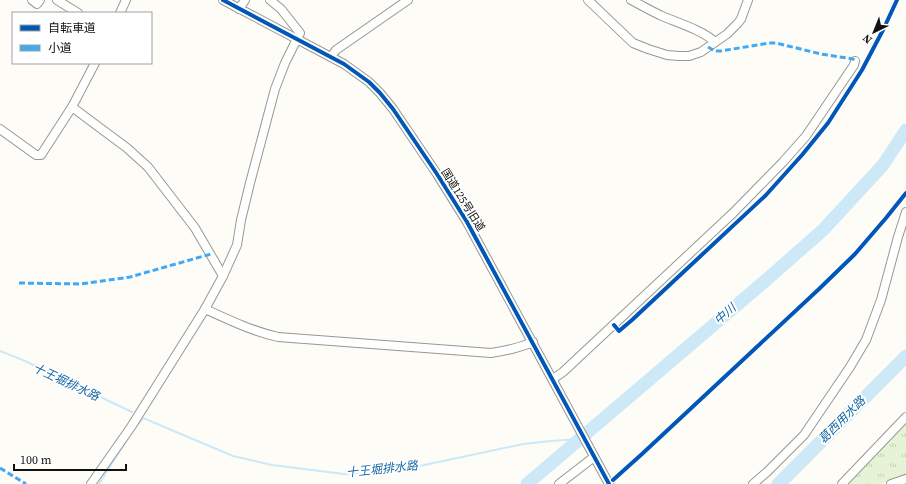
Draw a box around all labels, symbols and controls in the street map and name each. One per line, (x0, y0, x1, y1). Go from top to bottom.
legend (12, 12, 152, 64)
north arrow (854, 12, 894, 52)
text: 自転車道 (48, 20, 96, 36)
text: N (859, 31, 876, 47)
text: 小道 (48, 40, 72, 56)
street label: 国道125号旧道 (438, 166, 488, 234)
water label: 中川 (711, 299, 741, 328)
water label: 十王堀排水路 (30, 360, 103, 405)
water label: 葛西用水路 (815, 392, 870, 447)
scale bar (14, 446, 126, 472)
text: 100 m (20, 452, 52, 468)
water label: 十王堀排水路 (345, 457, 420, 481)

